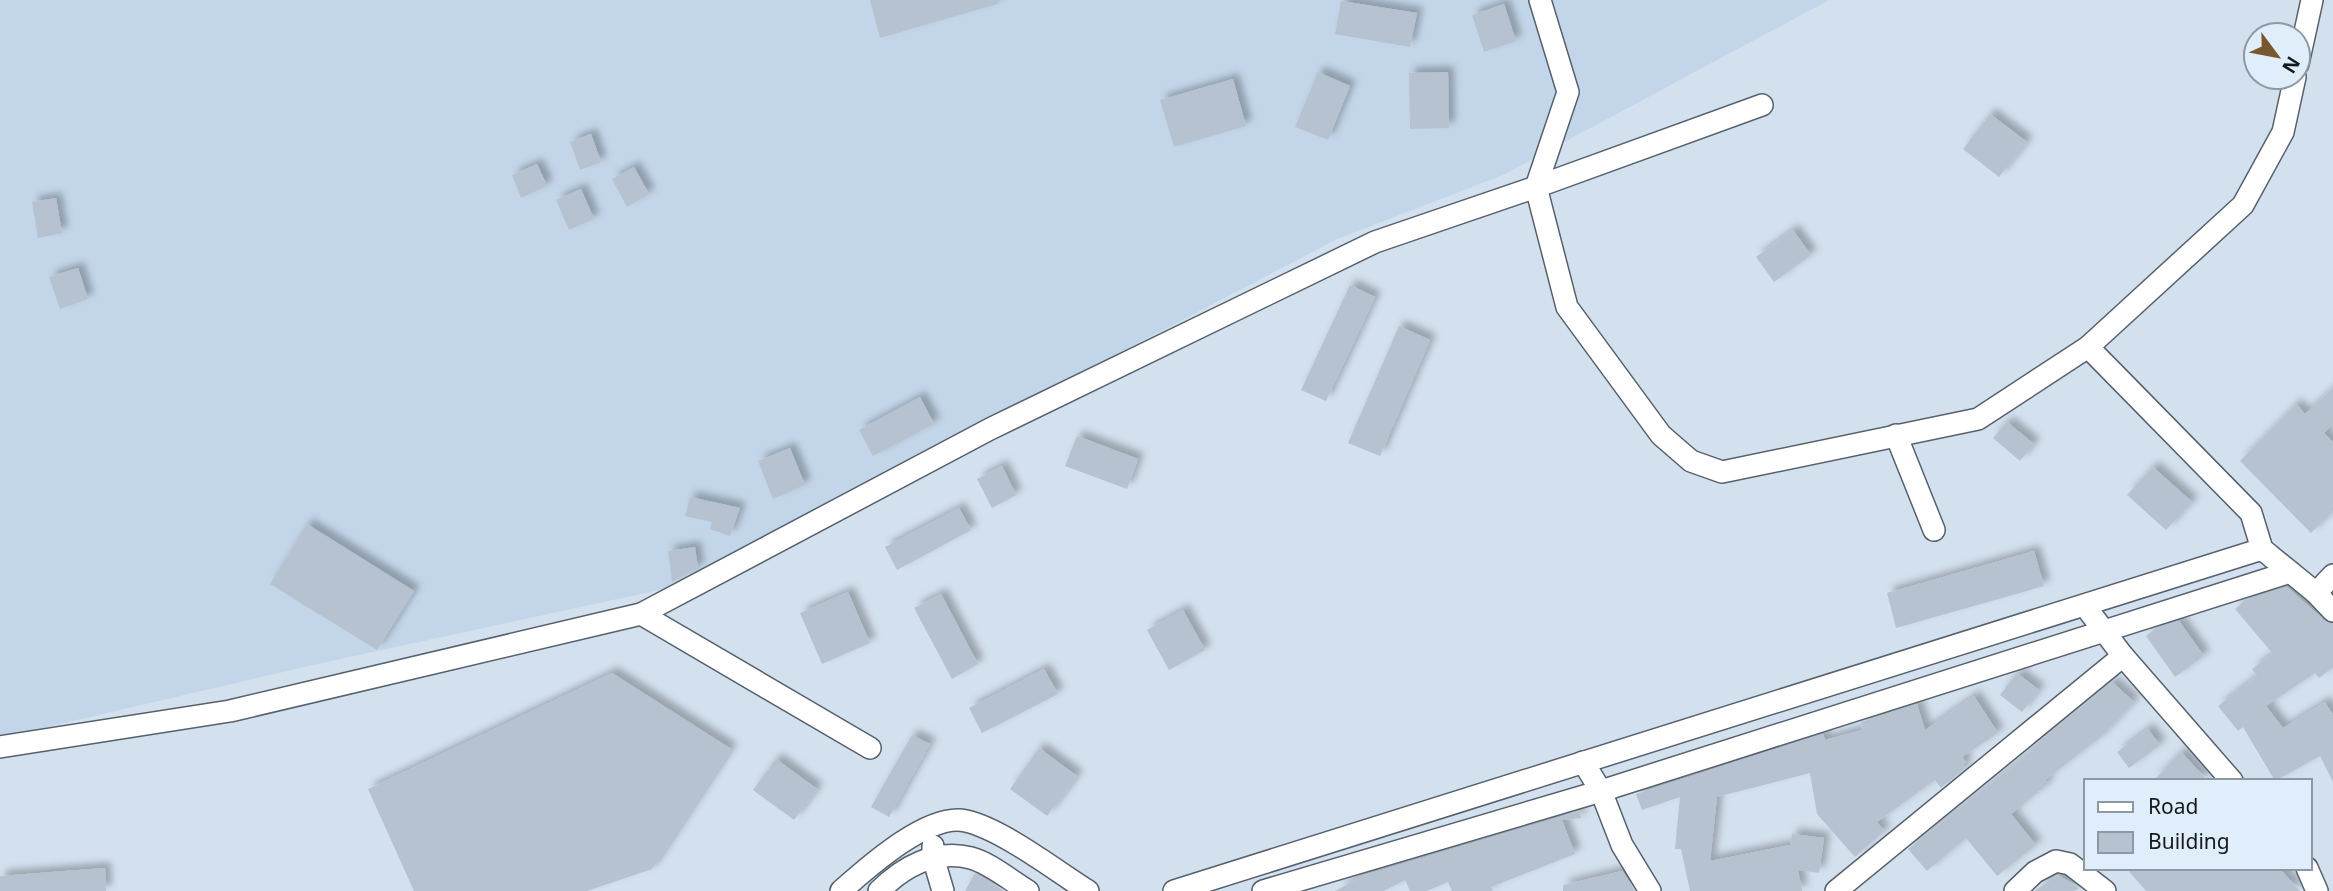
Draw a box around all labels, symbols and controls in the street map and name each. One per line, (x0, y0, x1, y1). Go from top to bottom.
north arrow (2242, 21, 2312, 91)
text: N (2276, 52, 2307, 78)
legend (2084, 779, 2312, 870)
text: Road (2148, 792, 2198, 820)
text: Building (2148, 827, 2230, 855)

